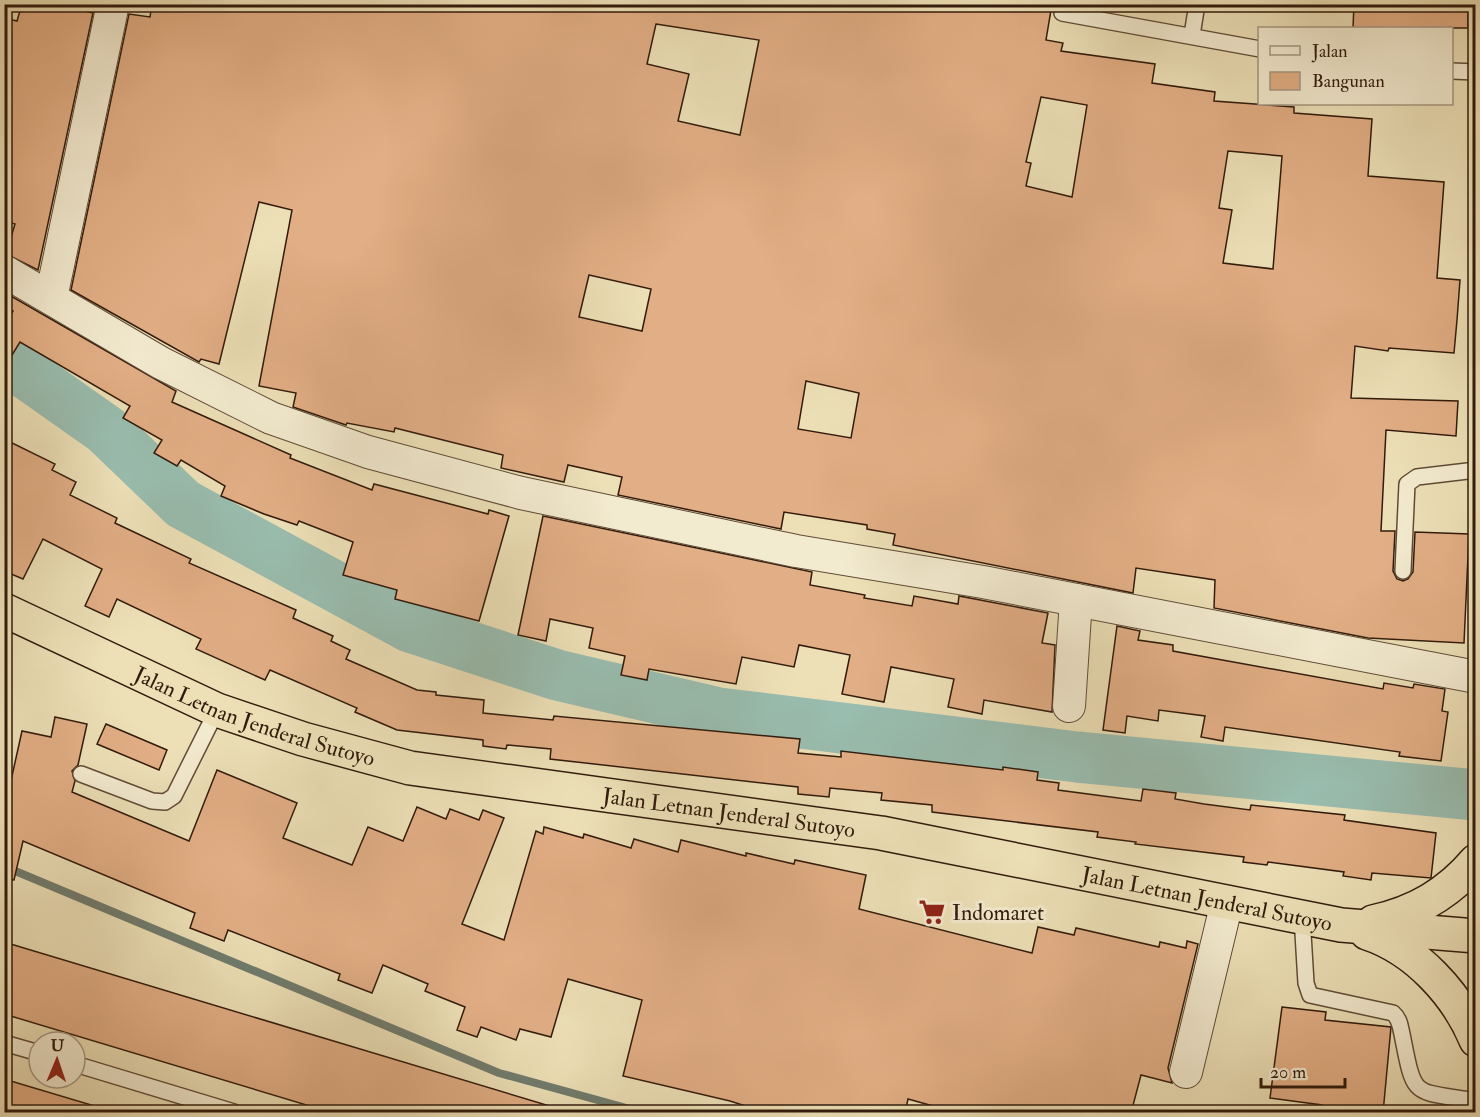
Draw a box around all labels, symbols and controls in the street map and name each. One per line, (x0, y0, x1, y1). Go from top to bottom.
legend (1258, 27, 1453, 105)
text: Jalan (1311, 40, 1348, 63)
text: Bangunan (1312, 70, 1385, 93)
street label: Jalan Letnan Jenderal Sutoyo (129, 660, 378, 773)
street label: Jalan Letnan Jenderal Sutoyo (600, 782, 857, 844)
street label: Jalan Letnan Jenderal Sutoyo (1078, 860, 1335, 938)
supermarket icon: Indomaret (917, 897, 947, 927)
place label: Indomaret (952, 899, 1044, 927)
north arrow (27, 1030, 87, 1090)
text: U (50, 1036, 65, 1056)
scale bar (1261, 1051, 1345, 1089)
text: 20 m (1270, 1061, 1306, 1084)

